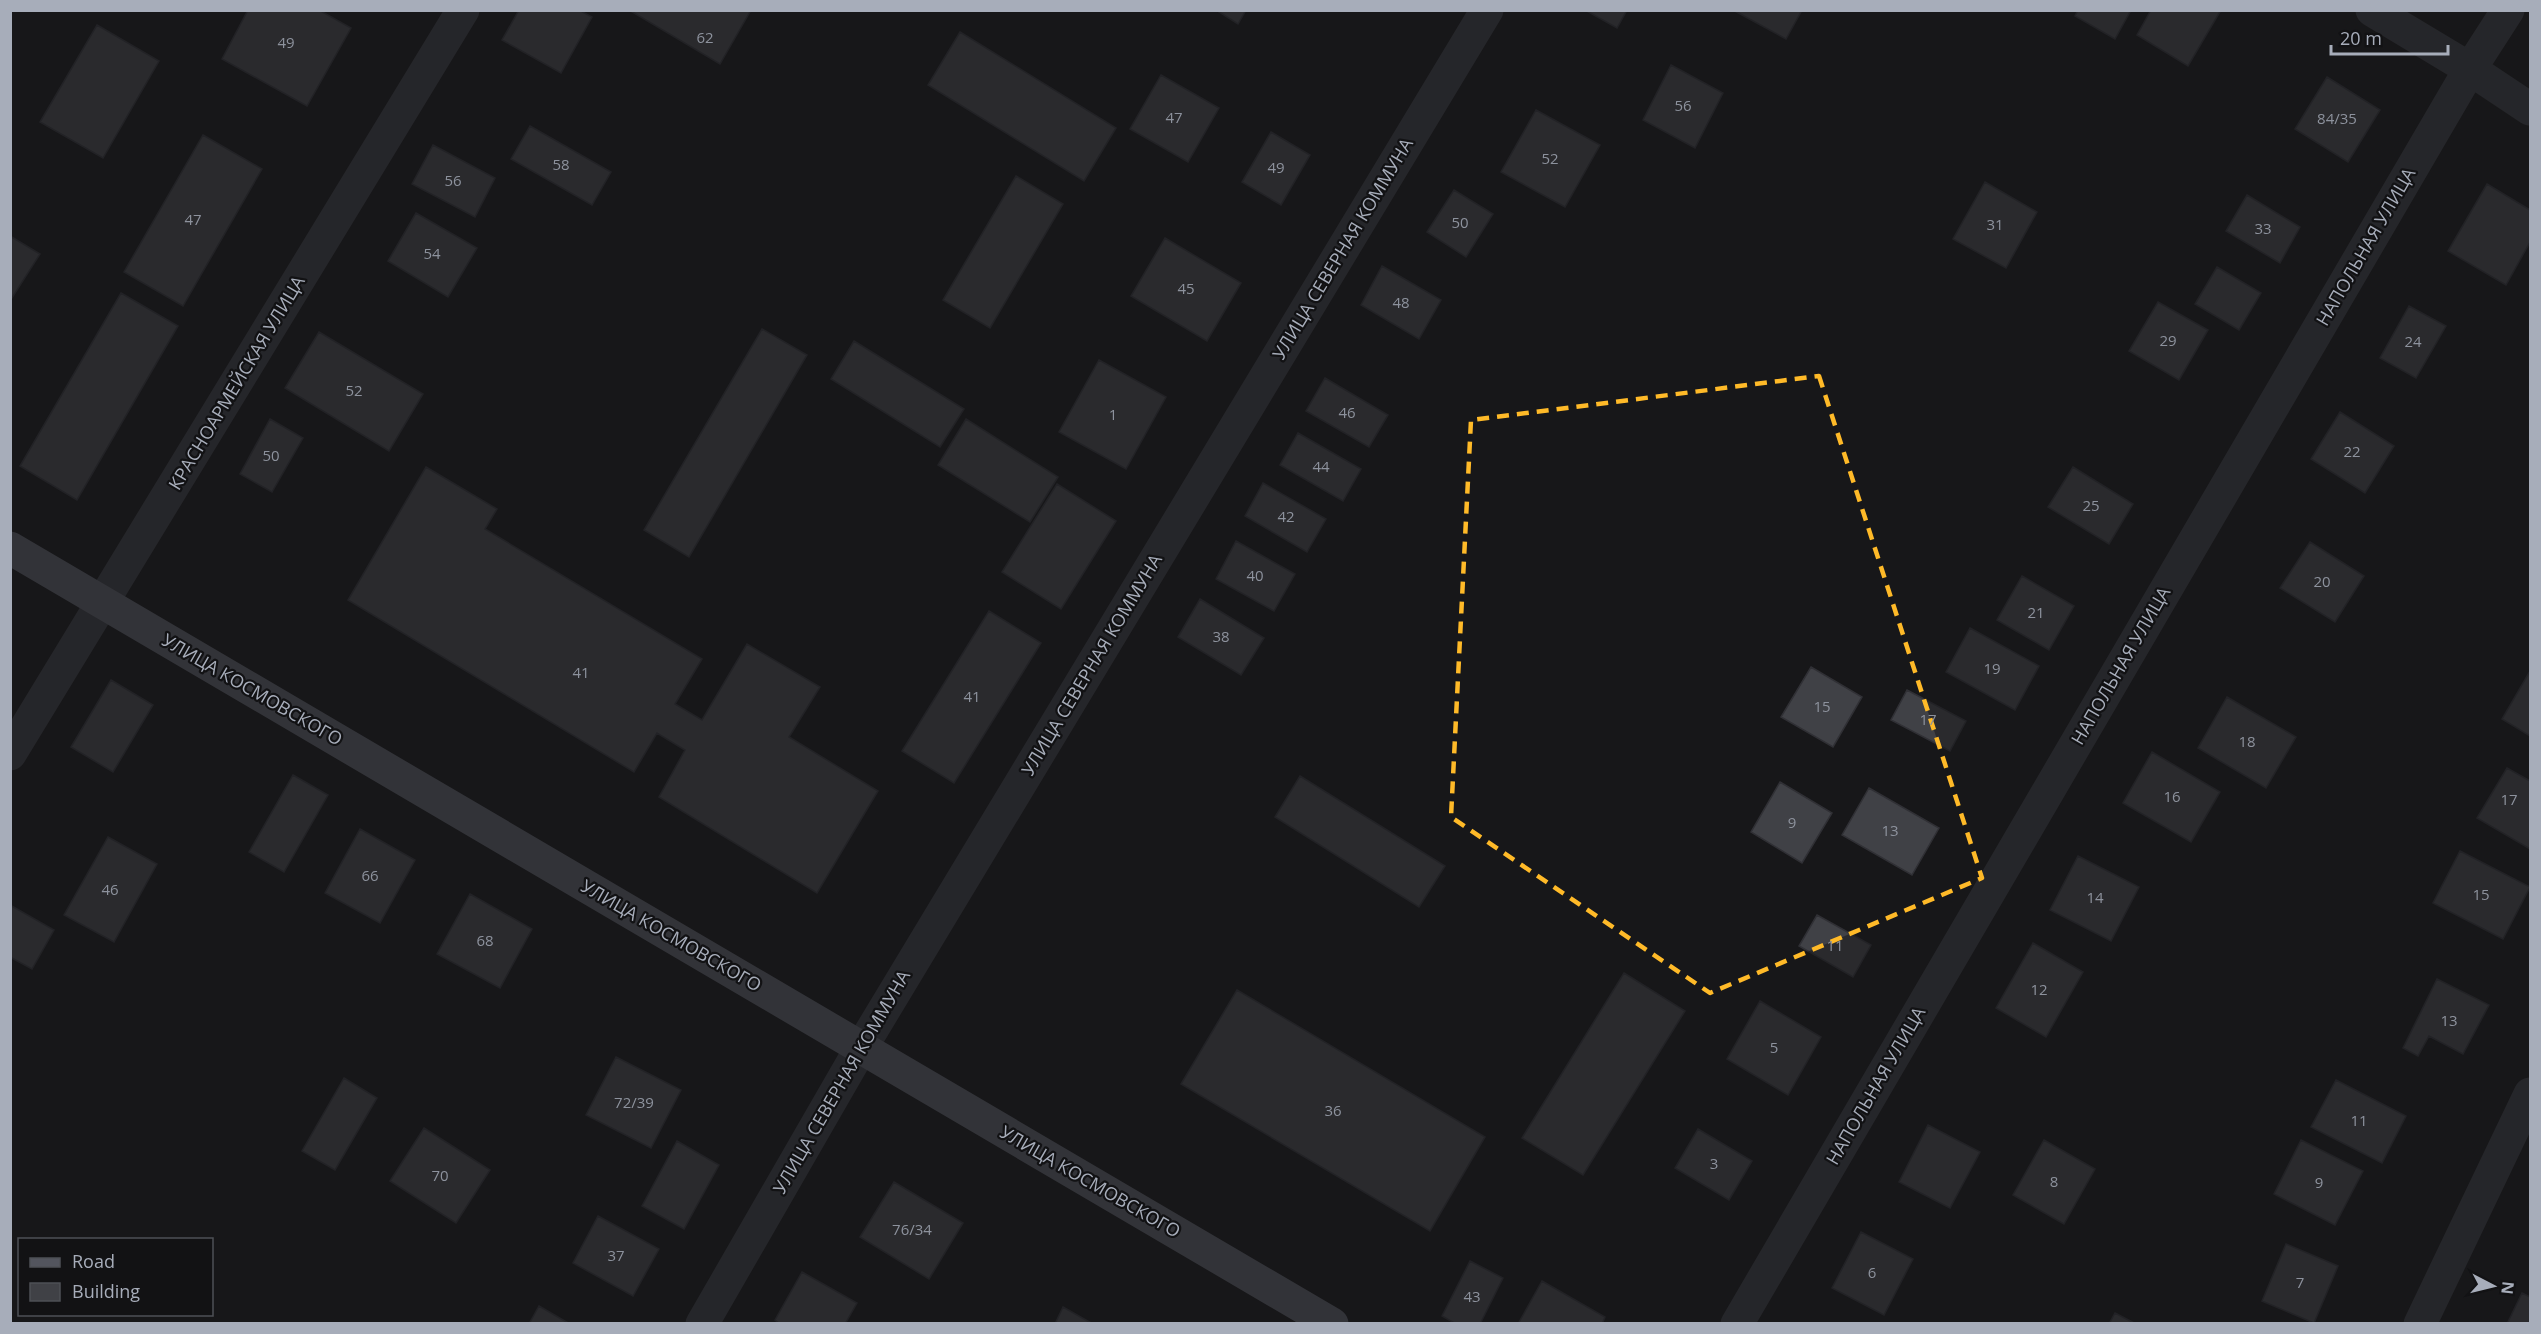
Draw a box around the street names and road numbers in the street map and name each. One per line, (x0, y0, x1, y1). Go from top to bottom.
street label: УЛИЦА СЕВЕРНАЯ КОММУНА (1266, 133, 1418, 364)
street label: НАПОЛЬНАЯ УЛИЦА (2310, 163, 2420, 330)
street label: КРАСНОАРМЕЙСКАЯ УЛИЦА (163, 270, 310, 494)
street label: УЛИЦА СЕВЕРНАЯ КОММУНА (1015, 549, 1167, 780)
street label: НАПОЛЬНАЯ УЛИЦА (2065, 582, 2175, 749)
street label: УЛИЦА КОСМОВСКОГО (158, 628, 347, 751)
street label: УЛИЦА КОСМОВСКОГО (577, 874, 766, 997)
street label: УЛИЦА СЕВЕРНАЯ КОММУНА (767, 965, 915, 1198)
street label: НАПОЛЬНАЯ УЛИЦА (1820, 1002, 1930, 1169)
street label: УЛИЦА КОСМОВСКОГО (996, 1120, 1185, 1243)

